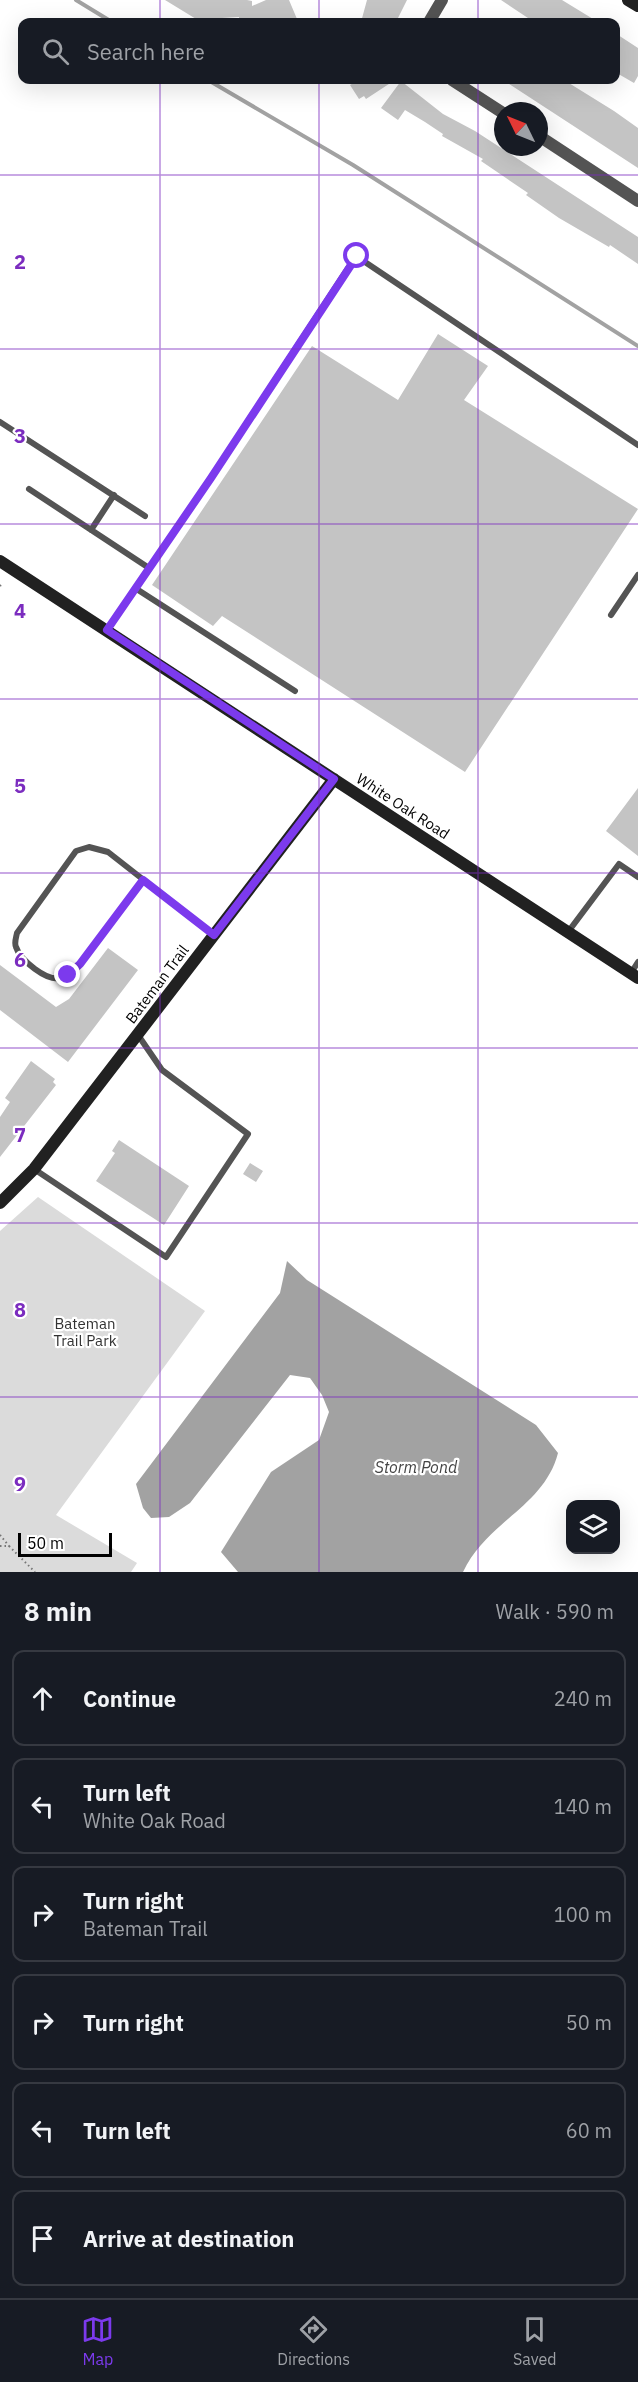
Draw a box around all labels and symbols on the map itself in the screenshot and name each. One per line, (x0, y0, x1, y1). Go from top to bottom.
north arrow (494, 102, 548, 156)
route start (343, 242, 369, 268)
text: 2 (14, 248, 26, 275)
text: 3 (14, 422, 26, 449)
text: 4 (14, 597, 26, 624)
street label: White Oak Road (353, 769, 453, 843)
text: 5 (14, 772, 26, 799)
street label: Bateman Trail (121, 941, 193, 1027)
text: 6 (14, 946, 26, 973)
route end (54, 961, 80, 987)
text: 7 (14, 1121, 26, 1148)
text: 8 (14, 1296, 26, 1323)
park label: Bateman Trail Park (53, 1314, 117, 1350)
water label: Storm Pond (375, 1457, 458, 1477)
text: 9 (14, 1470, 26, 1497)
scale bar (18, 1530, 112, 1558)

